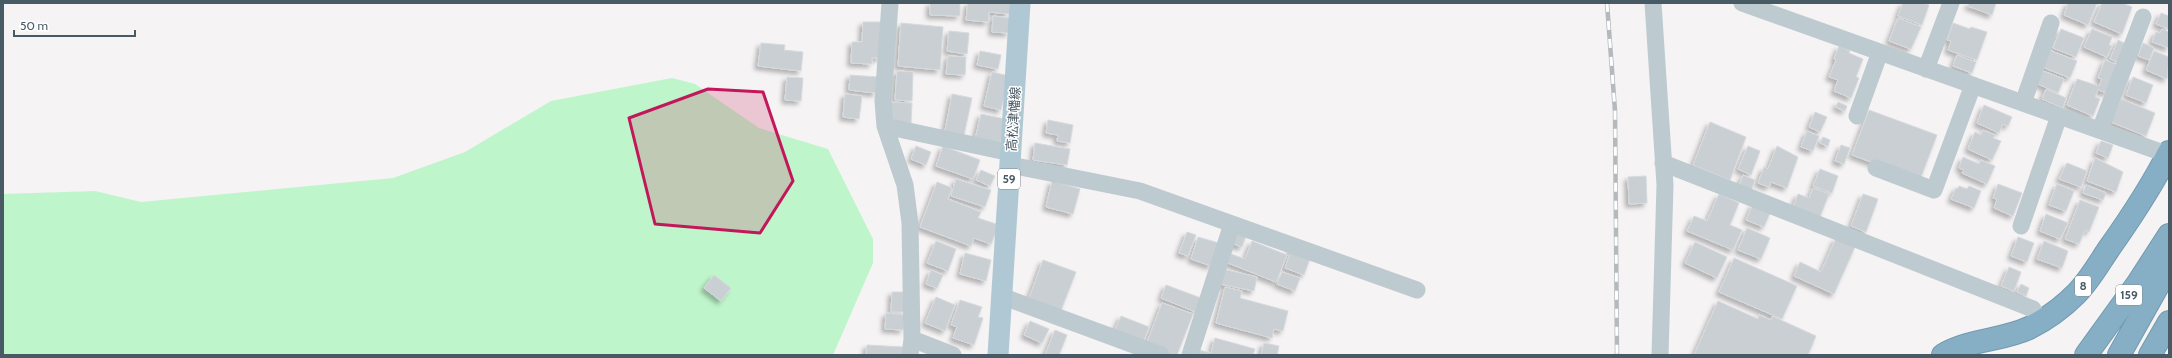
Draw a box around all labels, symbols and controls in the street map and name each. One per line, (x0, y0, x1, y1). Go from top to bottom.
scale bar (14, 12, 135, 38)
text: 50 m (20, 18, 48, 33)
street label: 高松津幡線 (1003, 86, 1023, 152)
road number: 59 (998, 169, 1020, 189)
road number: 8 (2075, 276, 2091, 296)
road number: 159 (2116, 285, 2142, 305)

